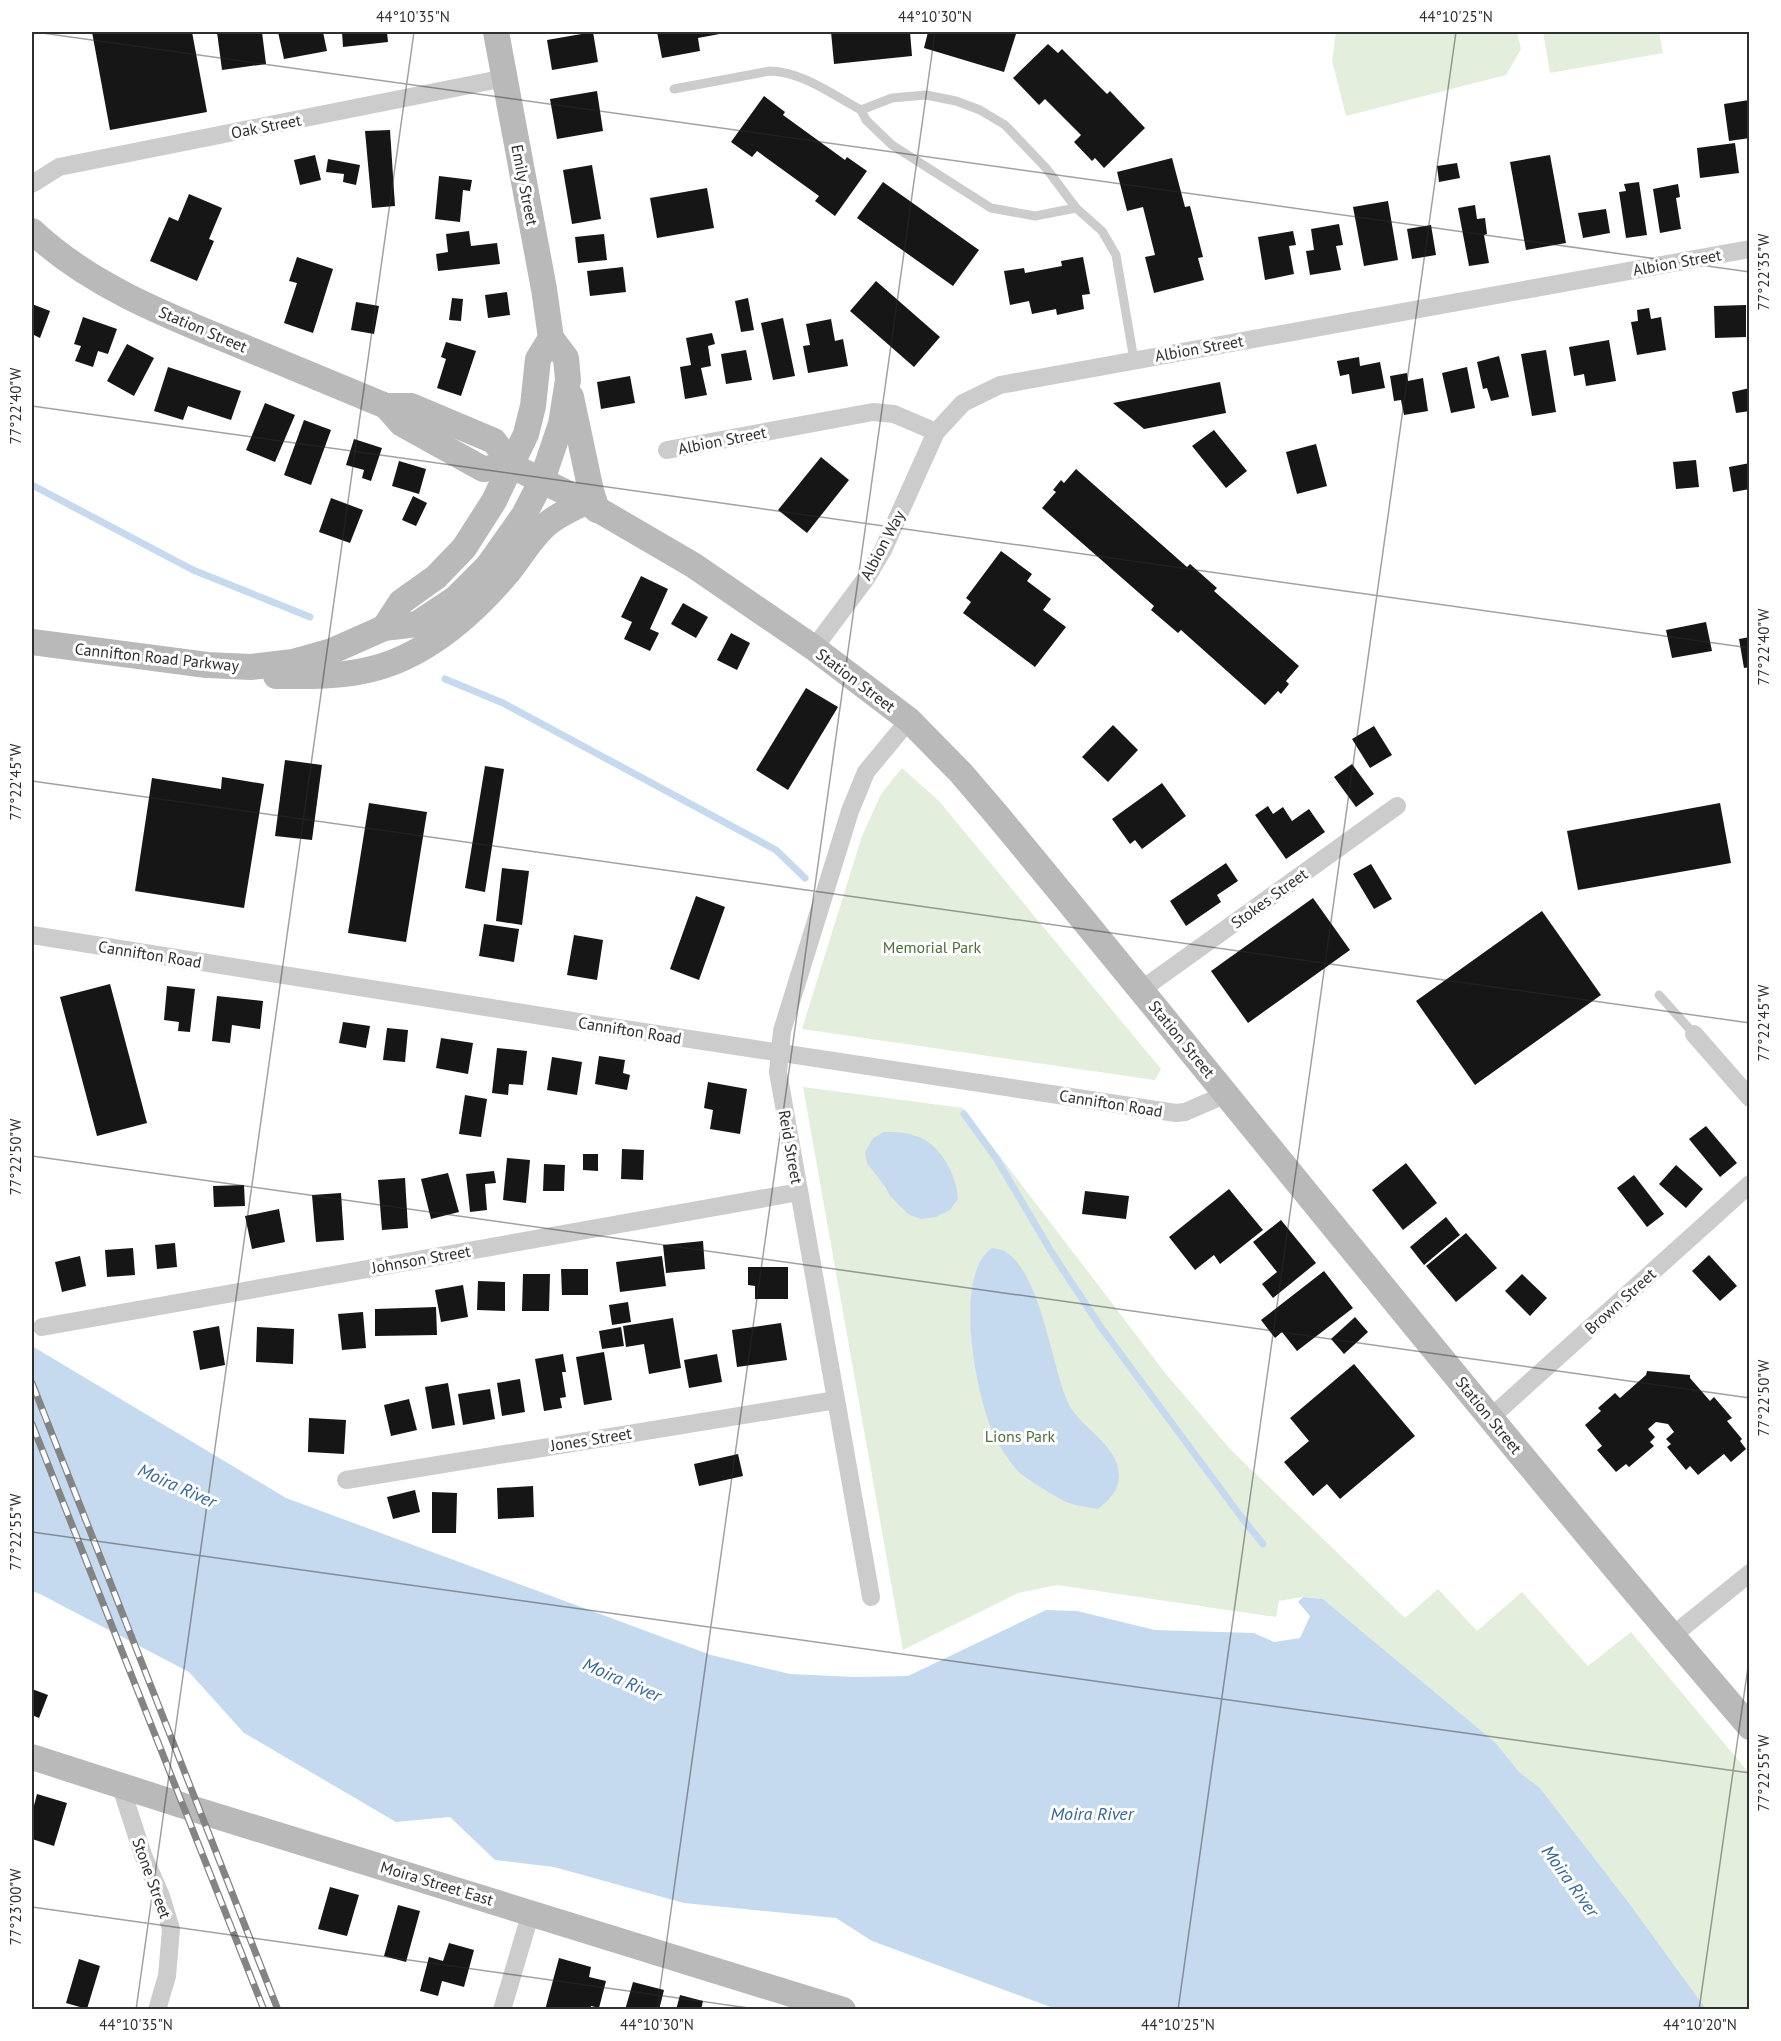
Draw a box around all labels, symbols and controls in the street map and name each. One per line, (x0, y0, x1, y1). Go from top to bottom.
text: 44°10'35"N (376, 7, 450, 26)
text: 44°10'30"N (898, 7, 972, 26)
text: 44°10'25"N (1419, 7, 1493, 26)
street label: Oak Street (229, 109, 303, 143)
street label: Emily Street (507, 143, 543, 228)
text: 77°22'35"W (1754, 233, 1773, 310)
street label: Albion Street (1631, 244, 1723, 280)
street label: Station Street (156, 301, 251, 357)
street label: Albion Street (1153, 330, 1245, 366)
text: 77°22'40"W (6, 367, 25, 444)
street label: Albion Street (676, 422, 768, 458)
street label: Albion Way (855, 506, 909, 583)
text: 77°22'40"W (1754, 608, 1773, 685)
street label: Cannifton Road Parkway (74, 638, 241, 676)
street label: Station Street (812, 644, 900, 717)
text: 77°22'45"W (6, 743, 25, 820)
street label: Stokes Street (1227, 863, 1312, 932)
street label: Cannifton Road (97, 936, 203, 972)
park label: Memorial Park (883, 937, 982, 957)
text: 77°22'45"W (1754, 984, 1773, 1061)
street label: Station Street (1145, 996, 1220, 1082)
street label: Cannifton Road (577, 1012, 683, 1048)
street label: Cannifton Road (1058, 1085, 1164, 1121)
street label: Reid Street (775, 1108, 807, 1186)
text: 77°22'50"W (6, 1118, 25, 1195)
street label: Johnson Street (369, 1240, 473, 1278)
street label: Brown Street (1580, 1263, 1660, 1338)
text: 77°22'50"W (1754, 1359, 1773, 1436)
street label: Station Street (1452, 1372, 1527, 1458)
street label: Jones Street (548, 1423, 634, 1455)
park label: Lions Park (985, 1426, 1055, 1446)
water label: Moira River (135, 1458, 221, 1513)
text: 77°22'55"W (6, 1493, 25, 1570)
water label: Moira River (580, 1652, 666, 1707)
text: 77°22'55"W (1754, 1734, 1773, 1811)
water label: Moira River (1050, 1802, 1135, 1825)
street label: Stone Street (128, 1835, 176, 1922)
water label: Moira River (1537, 1840, 1605, 1922)
street label: Moira Street East (378, 1856, 496, 1910)
text: 77°23'00"W (6, 1868, 25, 1945)
text: 44°10'35"N (99, 2015, 173, 2034)
text: 44°10'30"N (620, 2015, 694, 2034)
text: 44°10'25"N (1141, 2015, 1215, 2034)
text: 44°10'20"N (1663, 2015, 1737, 2034)

